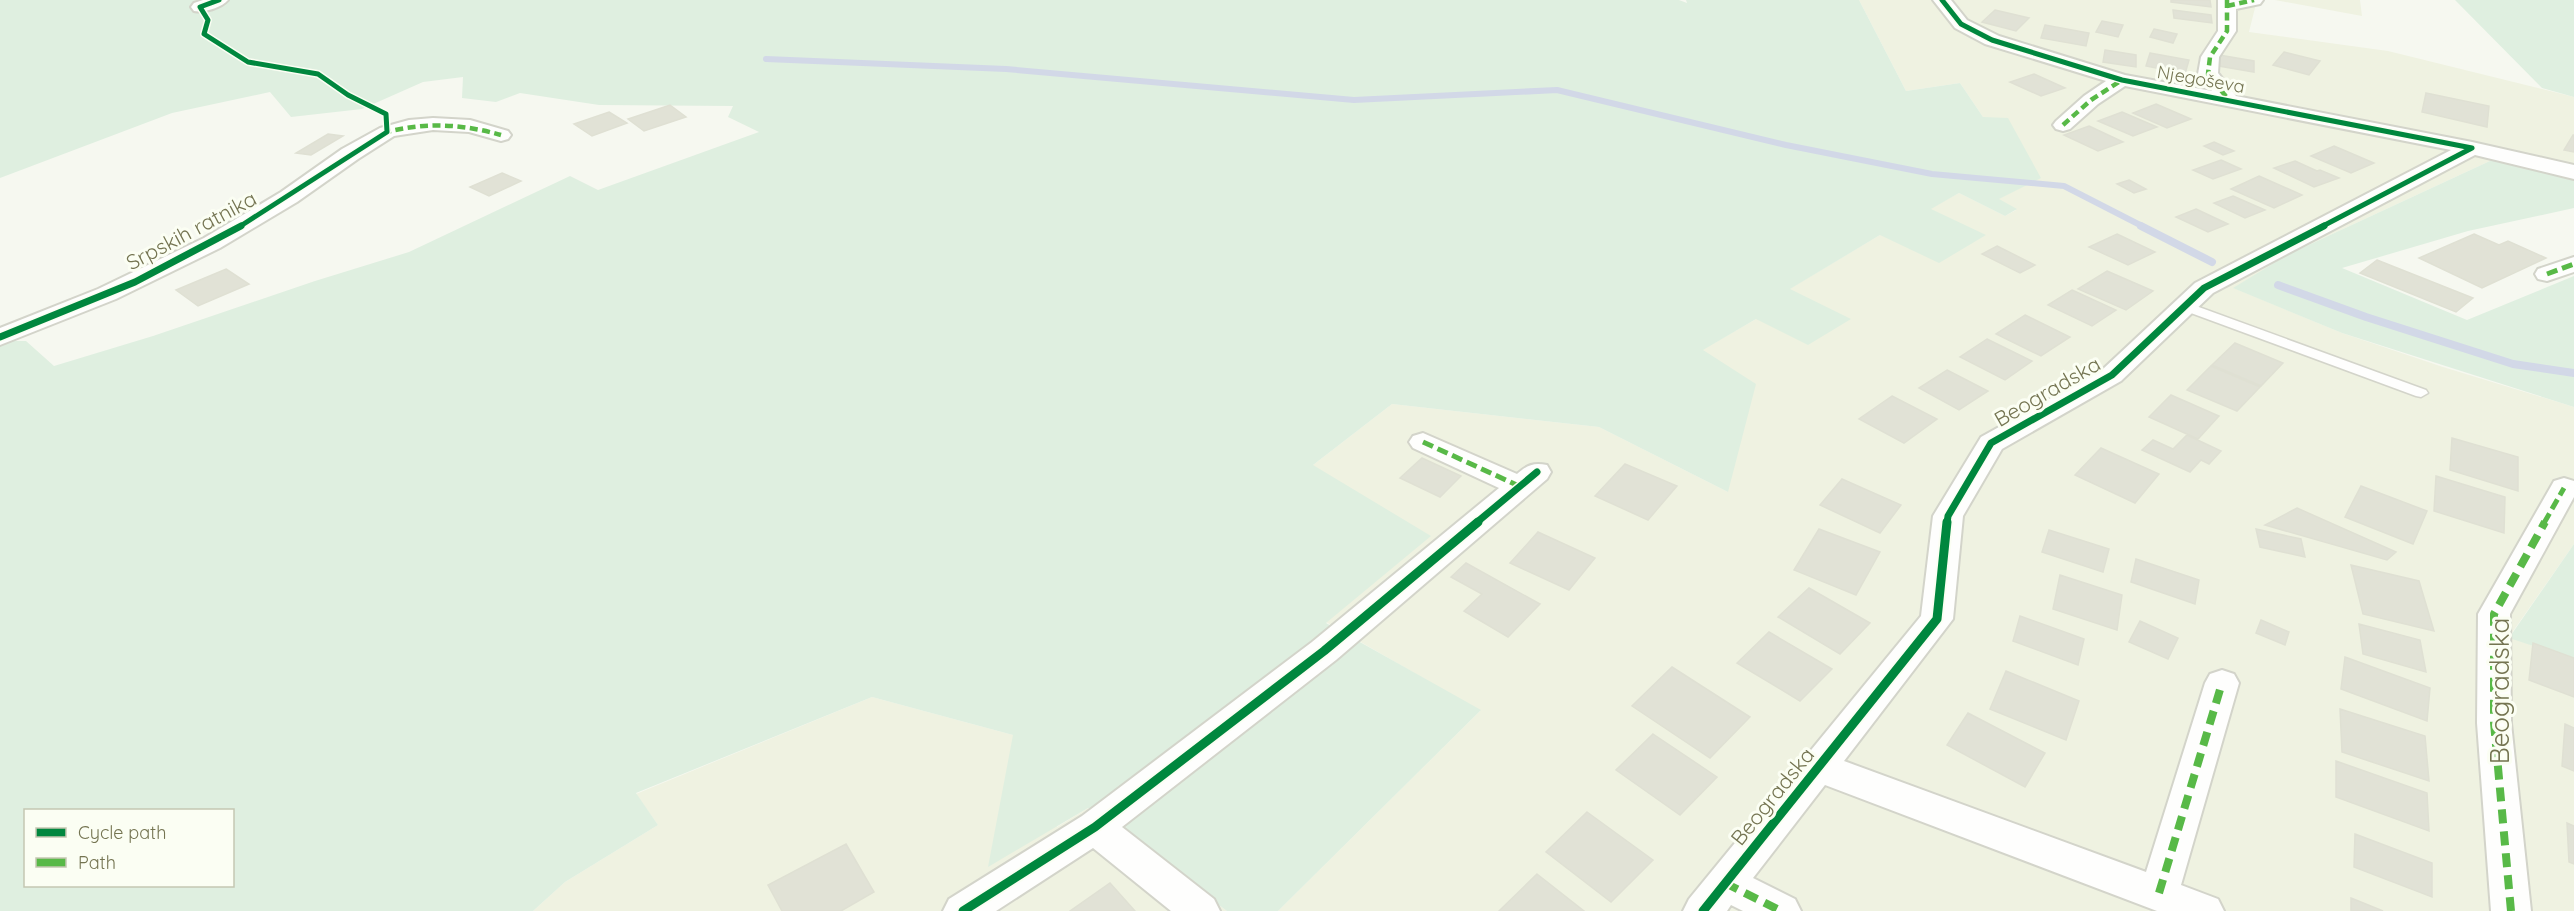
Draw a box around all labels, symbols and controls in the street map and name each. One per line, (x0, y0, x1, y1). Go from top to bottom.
street label: Njegoševa (2155, 60, 2247, 98)
street label: Srpskih ratnika (121, 185, 261, 275)
street label: Beogradska (1989, 350, 2105, 432)
street label: Beogradska (2483, 618, 2516, 764)
street label: Beogradska (1725, 742, 1819, 850)
legend (24, 809, 234, 887)
text: Cycle path (78, 821, 166, 844)
text: Path (78, 851, 116, 874)

